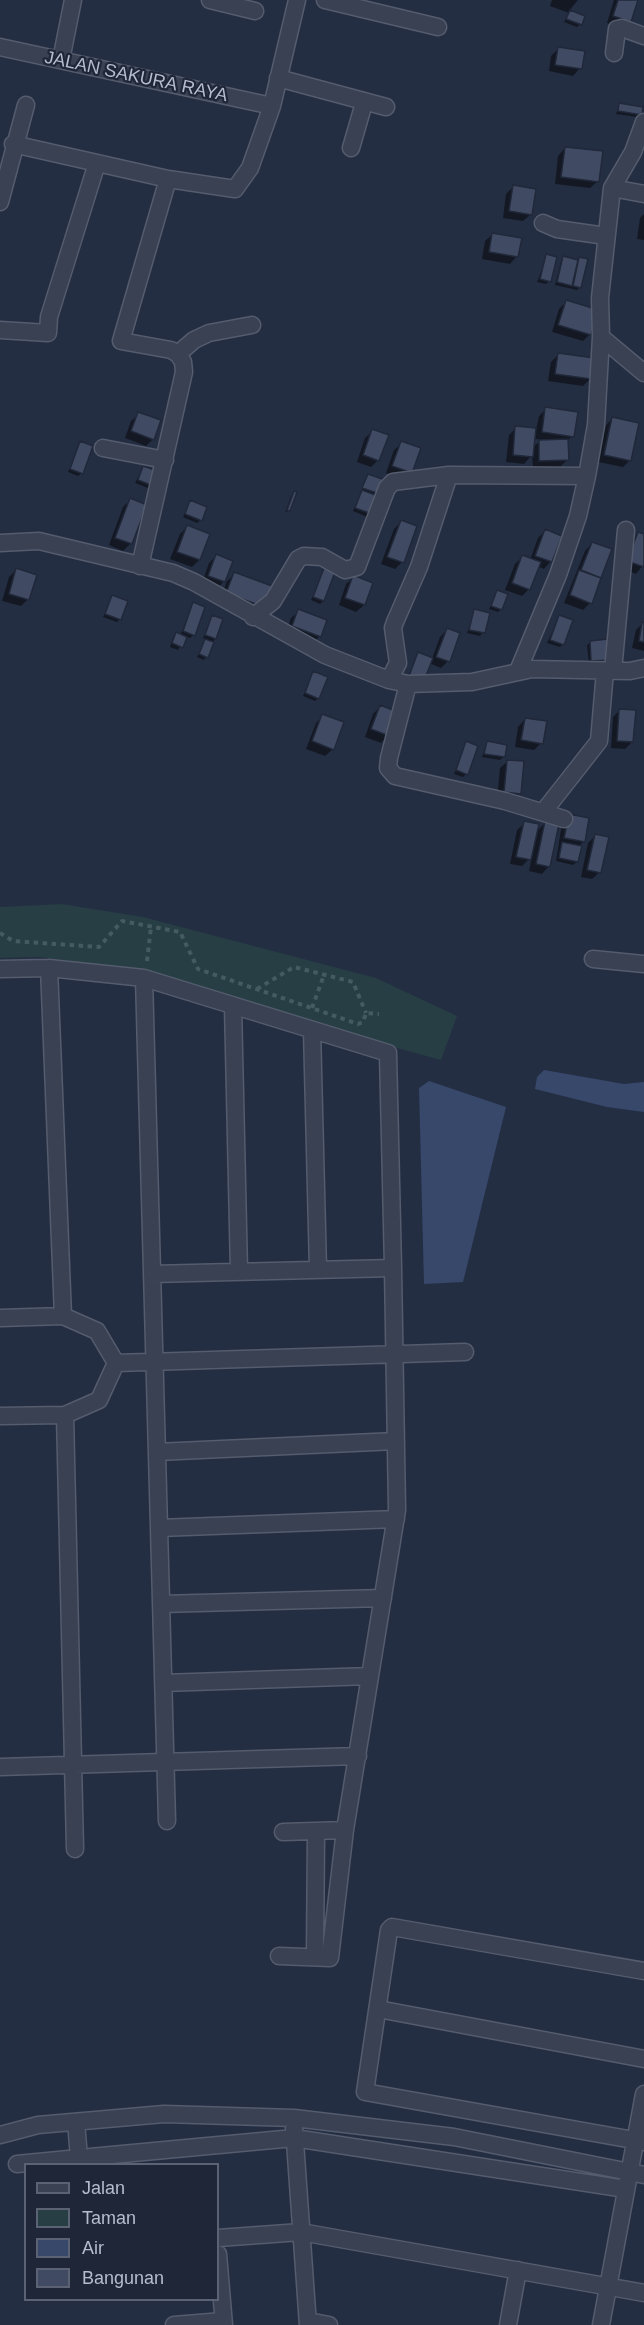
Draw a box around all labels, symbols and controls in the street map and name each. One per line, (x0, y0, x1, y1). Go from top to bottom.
street label: JALAN SAKURA RAYA (43, 47, 229, 107)
legend (24, 2163, 219, 2301)
text: Jalan (82, 2178, 125, 2198)
text: Taman (82, 2208, 136, 2228)
text: Air (82, 2238, 104, 2258)
text: Bangunan (82, 2268, 164, 2288)

